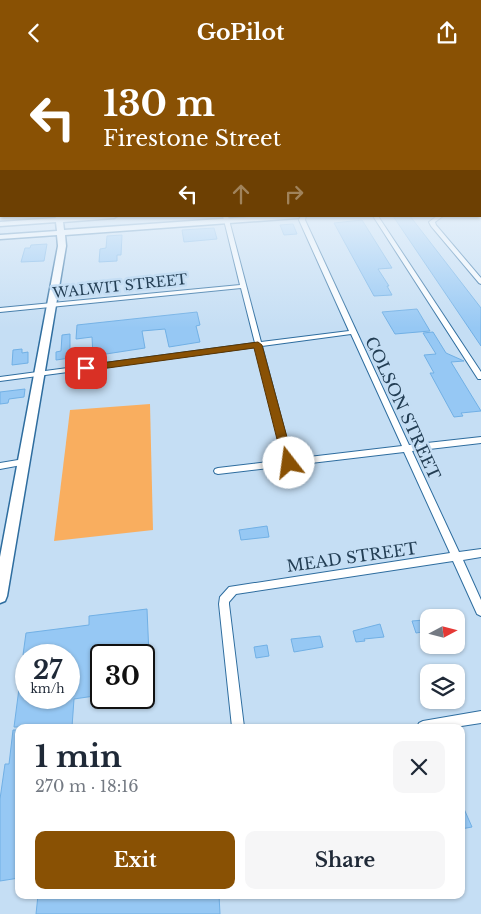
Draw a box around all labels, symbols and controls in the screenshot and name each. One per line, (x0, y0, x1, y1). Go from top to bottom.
icon: back (20, 19, 48, 47)
text: GoPilot (197, 19, 284, 46)
icon: share (433, 19, 461, 47)
text: 130 m (103, 82, 215, 125)
icon: left (20, 85, 85, 150)
text: Firestone Street (103, 125, 281, 152)
icon: left (174, 180, 202, 208)
icon: ahead (227, 180, 255, 208)
icon: right (280, 180, 308, 208)
street label: WALWIT STREET (51, 270, 188, 302)
street label: COLSON STREET (361, 333, 445, 483)
pin (65, 347, 107, 389)
icon: arrive (72, 354, 100, 382)
position arrow (262, 436, 314, 488)
street label: MEAD STREET (285, 538, 419, 576)
north arrow (420, 609, 465, 654)
map controls (420, 609, 465, 709)
speed limit sign: 30 (90, 644, 155, 709)
text: 27 (33, 655, 62, 686)
button: layers (420, 664, 465, 709)
text: km/h (30, 681, 65, 696)
text: 1 min (35, 738, 122, 775)
button: close (393, 741, 445, 793)
text: 270 m · 18:16 (35, 776, 139, 796)
button: Exit (35, 831, 235, 889)
button: Share (245, 831, 445, 889)

